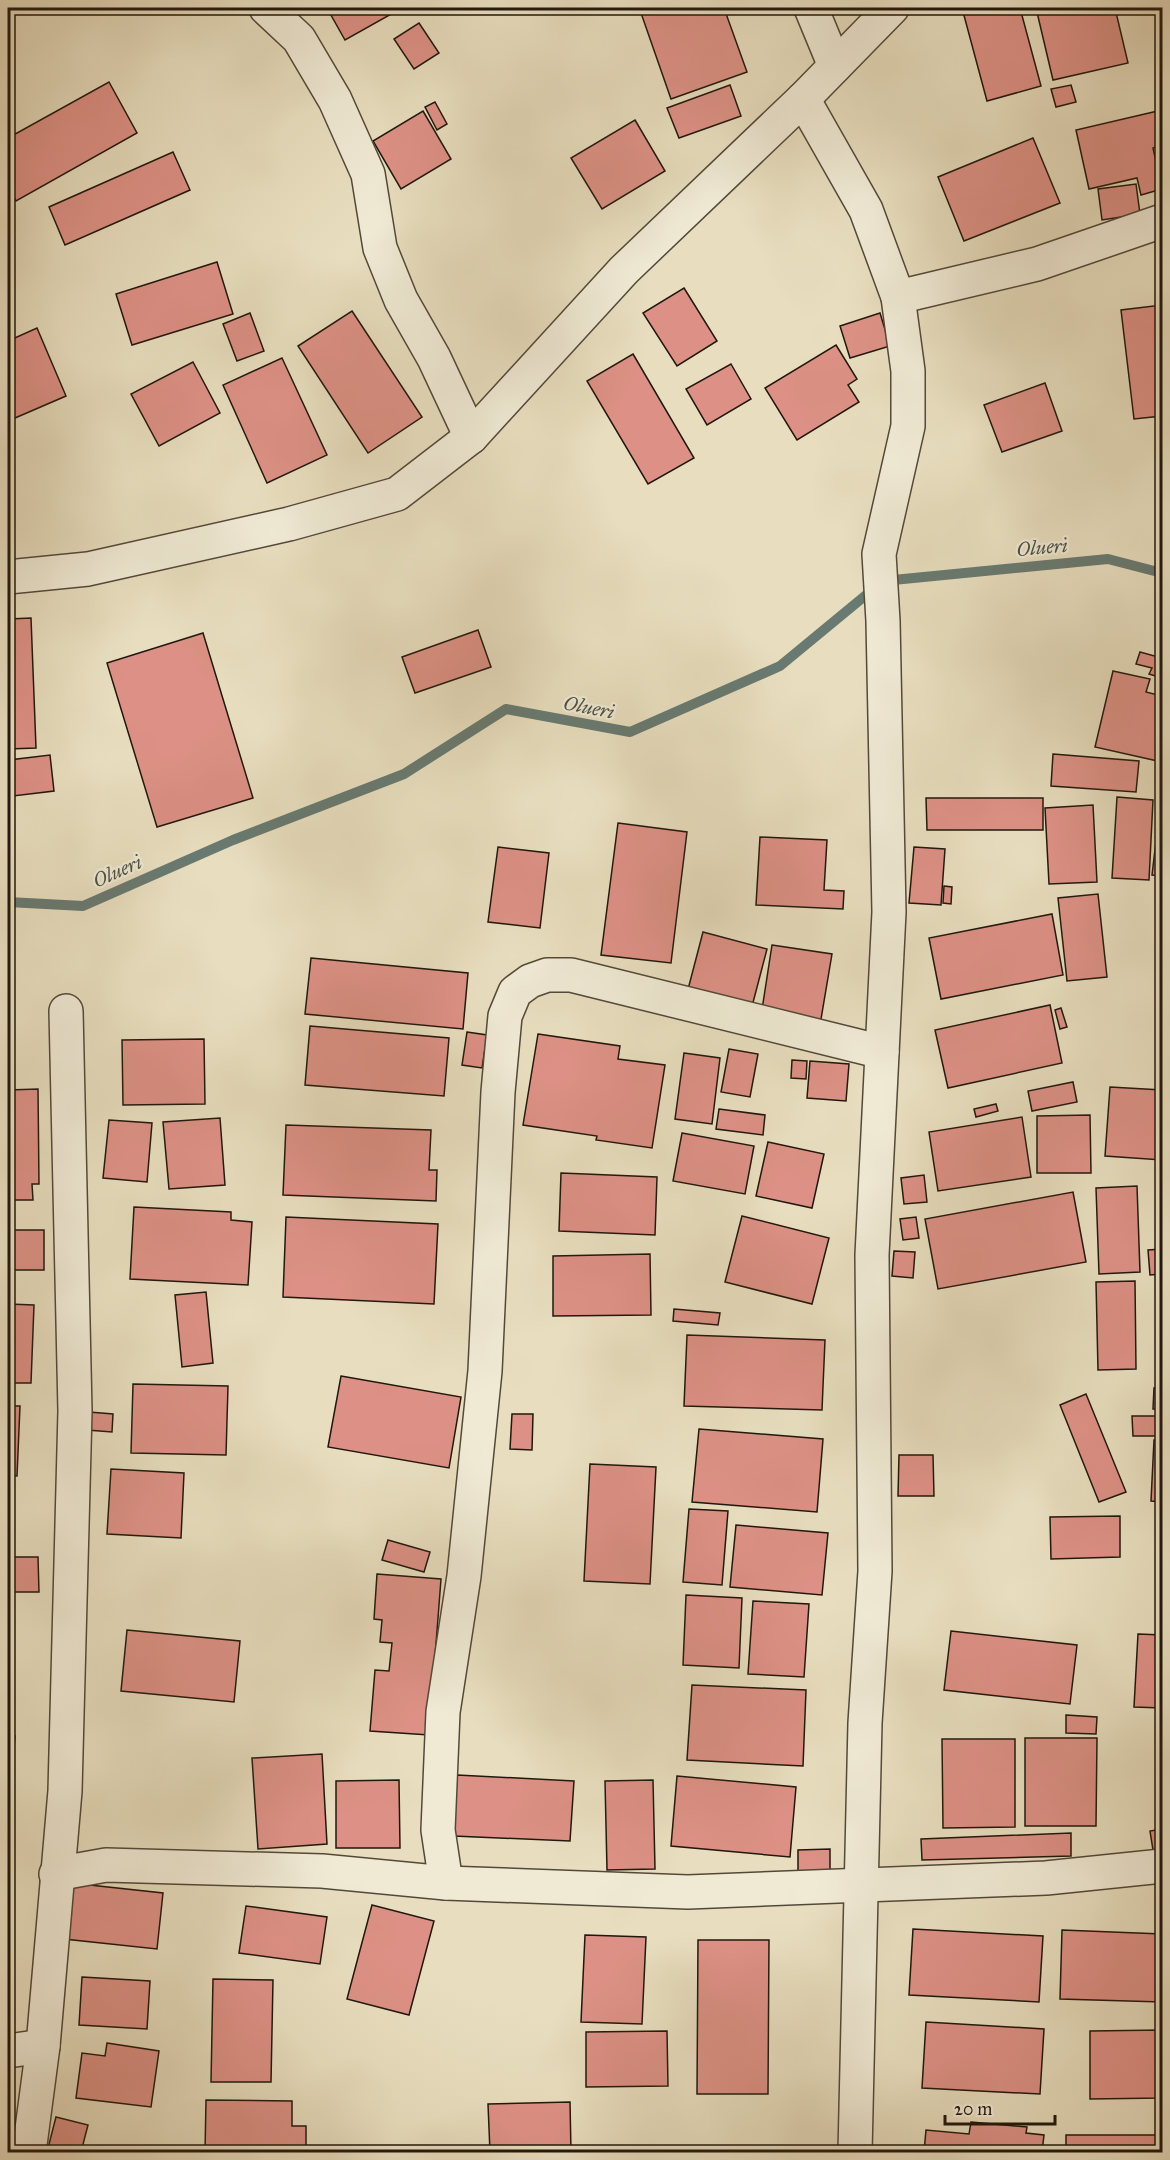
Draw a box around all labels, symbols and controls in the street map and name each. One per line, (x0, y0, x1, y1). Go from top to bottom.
water label: Olueri (1015, 533, 1069, 561)
water label: Olueri (562, 690, 617, 724)
water label: Olueri (89, 850, 145, 892)
scale bar (945, 2088, 1054, 2126)
text: 20 m (954, 2098, 992, 2120)

